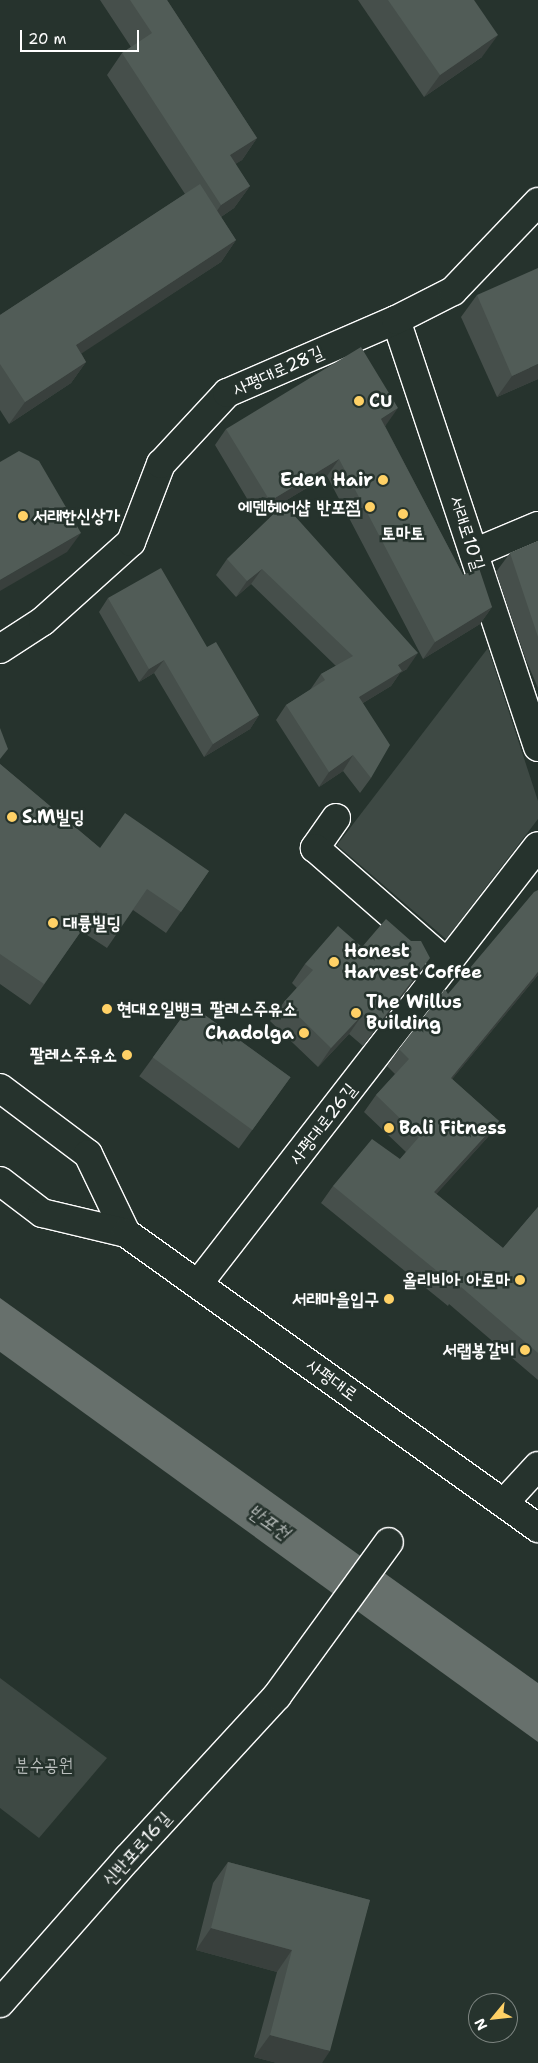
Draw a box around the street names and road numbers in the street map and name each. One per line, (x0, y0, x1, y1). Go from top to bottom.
street label: 사평대로28길 (229, 341, 327, 401)
street label: 서래로10길 (445, 493, 489, 573)
street label: 사평대로26길 (285, 1079, 361, 1169)
street label: 사평대로 (302, 1354, 362, 1406)
street label: 신반포로16길 (98, 1808, 176, 1890)

